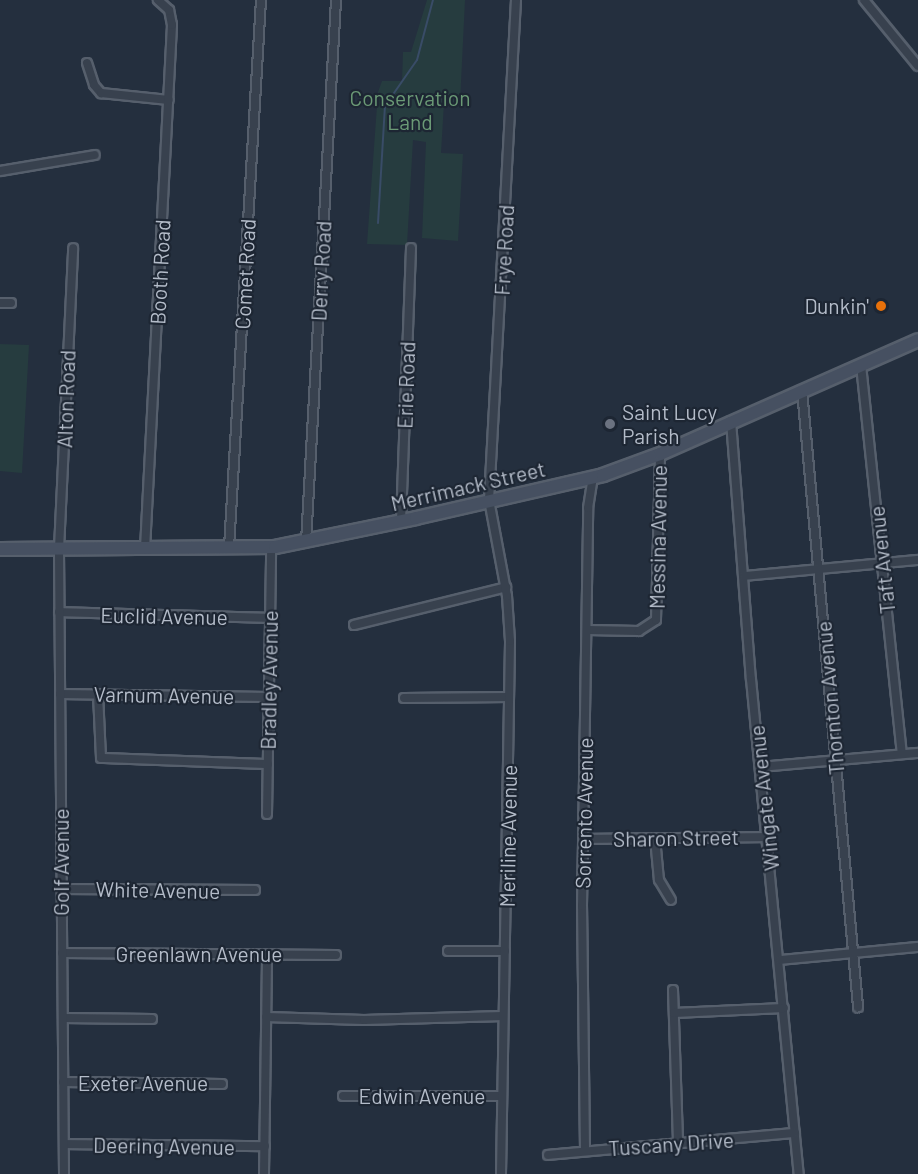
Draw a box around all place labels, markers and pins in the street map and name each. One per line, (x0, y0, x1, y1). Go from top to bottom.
place label: Dunkin' (804, 293, 869, 319)
marker: Dunkin' (874, 299, 888, 313)
place label: Saint Lucy Parish (622, 399, 717, 449)
marker: Saint Lucy Parish (603, 417, 617, 431)

